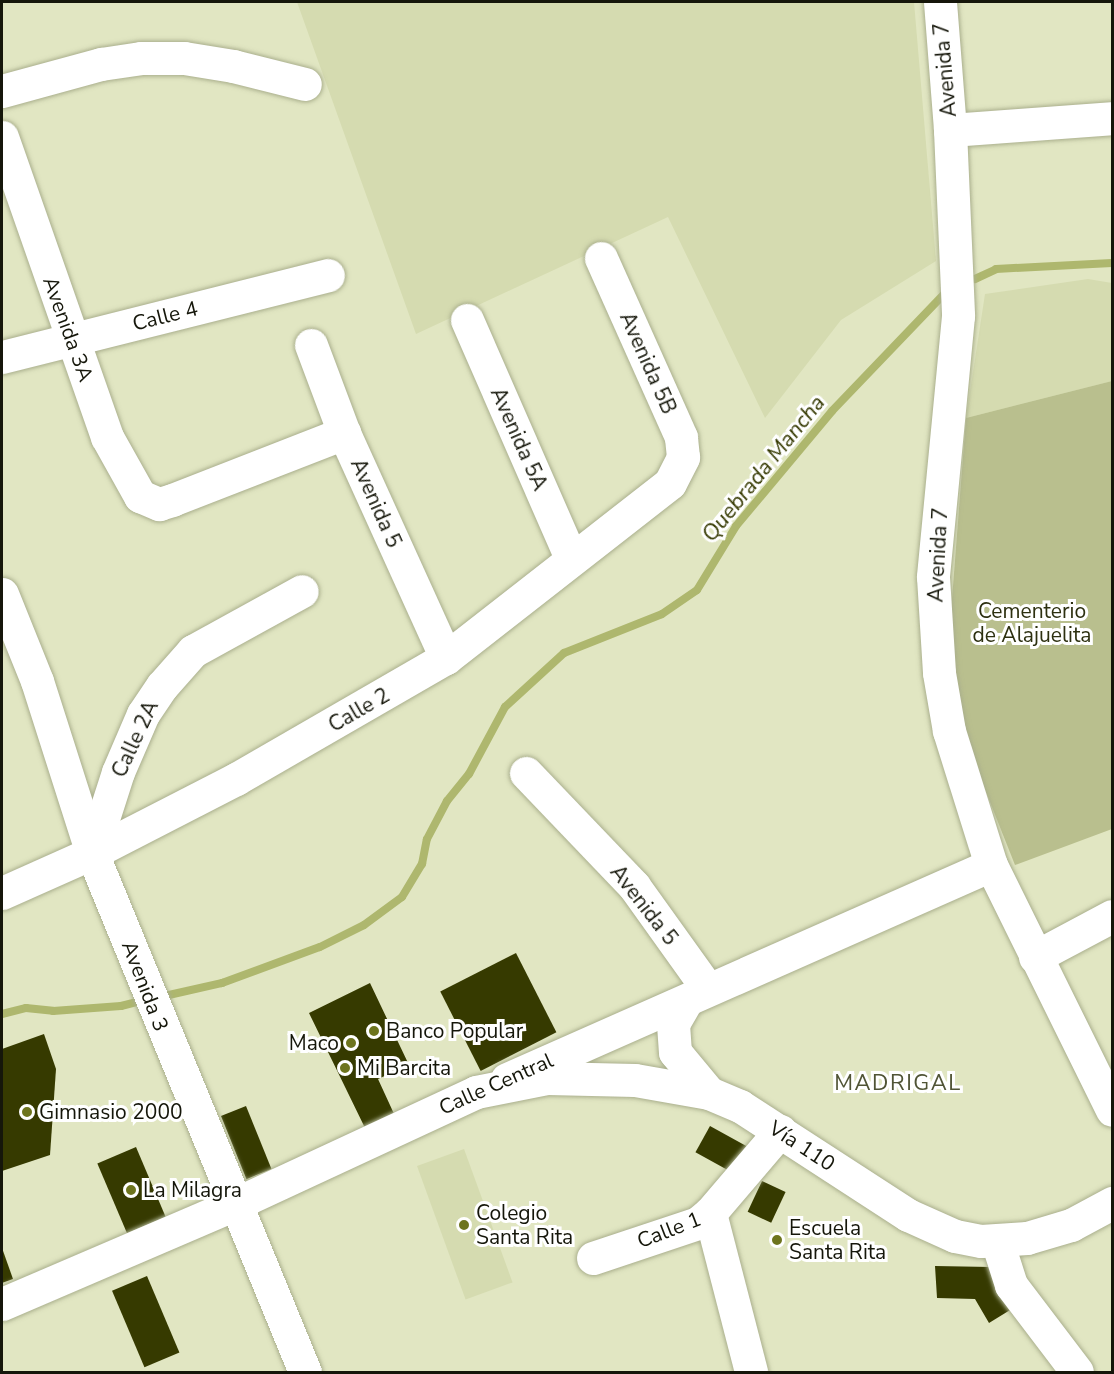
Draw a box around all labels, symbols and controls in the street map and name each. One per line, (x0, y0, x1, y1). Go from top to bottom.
street label: Avenida 7 (928, 22, 962, 118)
street label: Avenida 3A (37, 273, 99, 385)
street label: Calle 4 (130, 296, 200, 336)
street label: Avenida 5B (614, 308, 682, 418)
street label: Avenida 5A (485, 384, 553, 494)
water label: Quebrada Mancha (697, 391, 831, 547)
street label: Avenida 5 (345, 455, 407, 551)
street label: Avenida 7 (923, 507, 953, 603)
park label: Cementerio de Alajuelita (973, 598, 1091, 648)
street label: Calle 2 (324, 682, 394, 738)
street label: Calle 2A (106, 697, 164, 781)
street label: Avenida 5 (605, 860, 683, 950)
street label: Avenida 3 (116, 937, 174, 1035)
place label: Banco Popular (386, 1018, 523, 1044)
marker: Banco Popular (367, 1024, 381, 1038)
place label: Maco (289, 1030, 339, 1056)
marker: Maco (344, 1036, 358, 1050)
street label: Calle Central (435, 1048, 557, 1120)
place label: Mi Barcita (357, 1055, 451, 1081)
marker: Mi Barcita (338, 1061, 352, 1075)
district label: MADRIGAL (834, 1071, 962, 1097)
place label: Gimnasio 2000 (39, 1099, 183, 1125)
marker: Gimnasio 2000 (20, 1105, 34, 1119)
street label: Vía 110 (764, 1115, 840, 1177)
place label: La Milagra (143, 1177, 242, 1203)
marker: La Milagra (124, 1183, 138, 1197)
place label: Colegio Santa Rita (476, 1200, 573, 1250)
street label: Calle 1 (633, 1206, 705, 1254)
place label: Escuela Santa Rita (789, 1215, 886, 1265)
marker: Colegio Santa Rita (457, 1218, 471, 1232)
marker: Escuela Santa Rita (770, 1233, 784, 1247)

